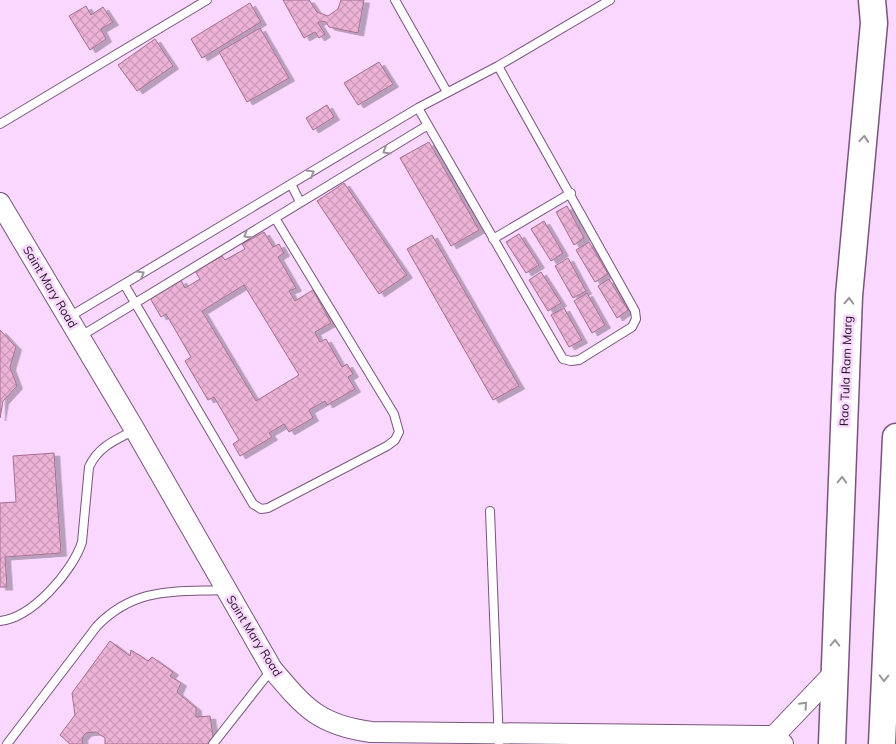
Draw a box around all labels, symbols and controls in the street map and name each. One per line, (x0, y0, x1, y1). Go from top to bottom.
one-way arrow (858, 134, 869, 142)
one-way arrow (383, 144, 392, 154)
one-way arrow (305, 169, 314, 179)
one-way arrow (244, 228, 253, 238)
street label: Saint Mary Road (20, 243, 81, 330)
one-way arrow (136, 271, 145, 281)
one-way arrow (844, 296, 855, 304)
street label: Rao Tula Ram Marg (836, 316, 855, 426)
one-way arrow (836, 476, 847, 484)
street label: Saint Mary Road (223, 592, 285, 679)
one-way arrow (830, 639, 841, 647)
one-way arrow (879, 674, 890, 682)
one-way arrow (798, 701, 807, 710)

